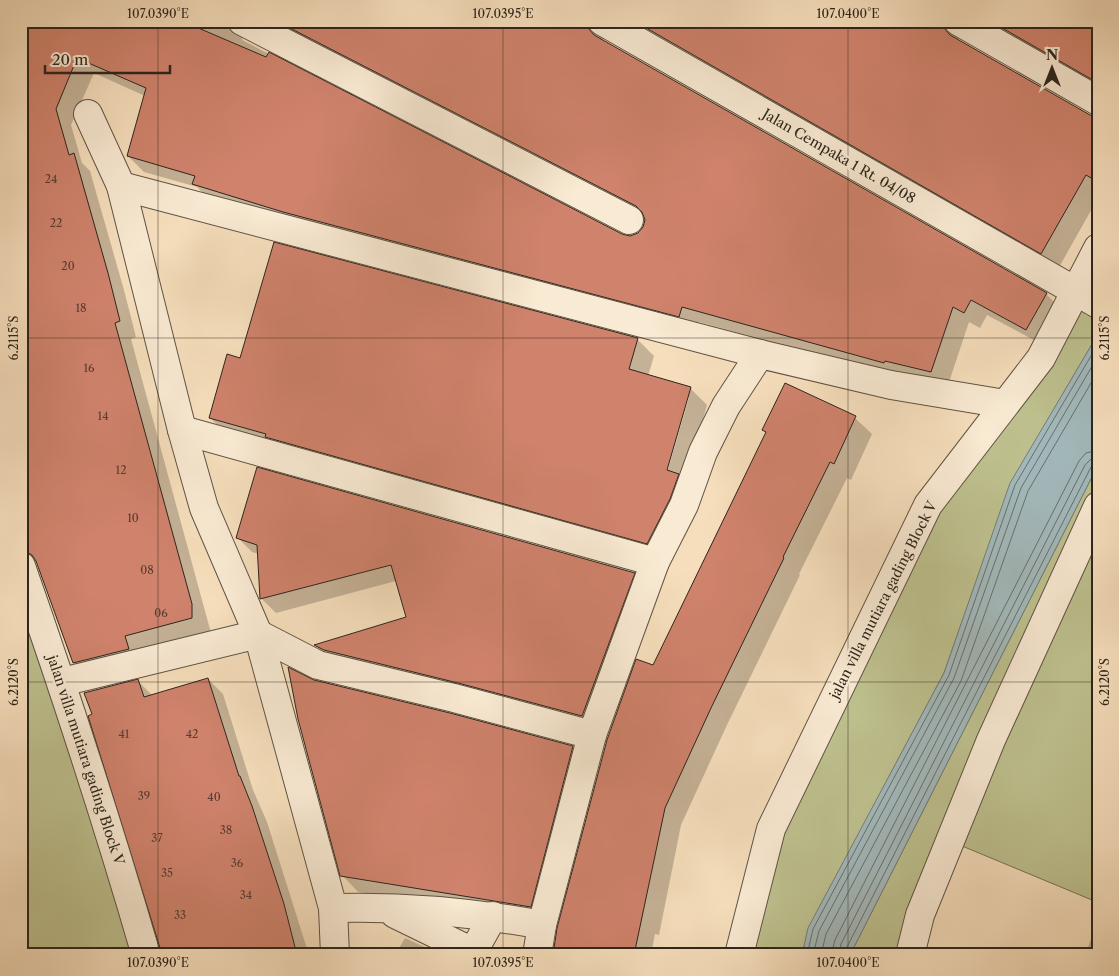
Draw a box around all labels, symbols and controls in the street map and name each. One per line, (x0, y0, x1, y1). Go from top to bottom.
text: 107.0390°E (127, 6, 189, 21)
text: 107.0395°E (473, 6, 533, 21)
text: 107.0400°E (817, 6, 879, 21)
scale bar (45, 42, 170, 74)
north arrow (1026, 42, 1076, 92)
text: N (1046, 46, 1058, 64)
text: 20 m (52, 50, 88, 69)
street label: Jalan Cempaka 1 Rt. 04/08 (757, 104, 919, 207)
house number: 24 (45, 172, 57, 186)
house number: 22 (50, 216, 62, 230)
house number: 20 (61, 259, 75, 273)
house number: 18 (75, 301, 87, 315)
text: 6.2115°S (6, 316, 21, 360)
text: 6.2115°S (1097, 316, 1112, 360)
house number: 16 (83, 361, 95, 375)
house number: 14 (98, 409, 108, 423)
house number: 12 (116, 463, 126, 477)
street label: jalan villa mutiara gading Block V (824, 497, 941, 704)
house number: 10 (127, 511, 139, 525)
house number: 08 (140, 563, 154, 577)
house number: 06 (154, 606, 168, 620)
street label: jalan villa mutiara gading Block V (43, 650, 129, 868)
text: 6.2120°S (6, 658, 21, 706)
text: 6.2120°S (1097, 658, 1112, 706)
house number: 41 (119, 727, 130, 741)
house number: 42 (186, 727, 198, 741)
house number: 39 (138, 789, 150, 803)
house number: 40 (207, 790, 221, 804)
house number: 38 (220, 823, 232, 837)
house number: 37 (151, 831, 163, 845)
house number: 36 (231, 856, 244, 870)
house number: 35 (161, 866, 173, 880)
house number: 34 (240, 888, 252, 902)
house number: 33 (174, 908, 186, 922)
text: 107.0390°E (127, 955, 189, 970)
text: 107.0395°E (473, 955, 533, 970)
text: 107.0400°E (817, 955, 879, 970)

